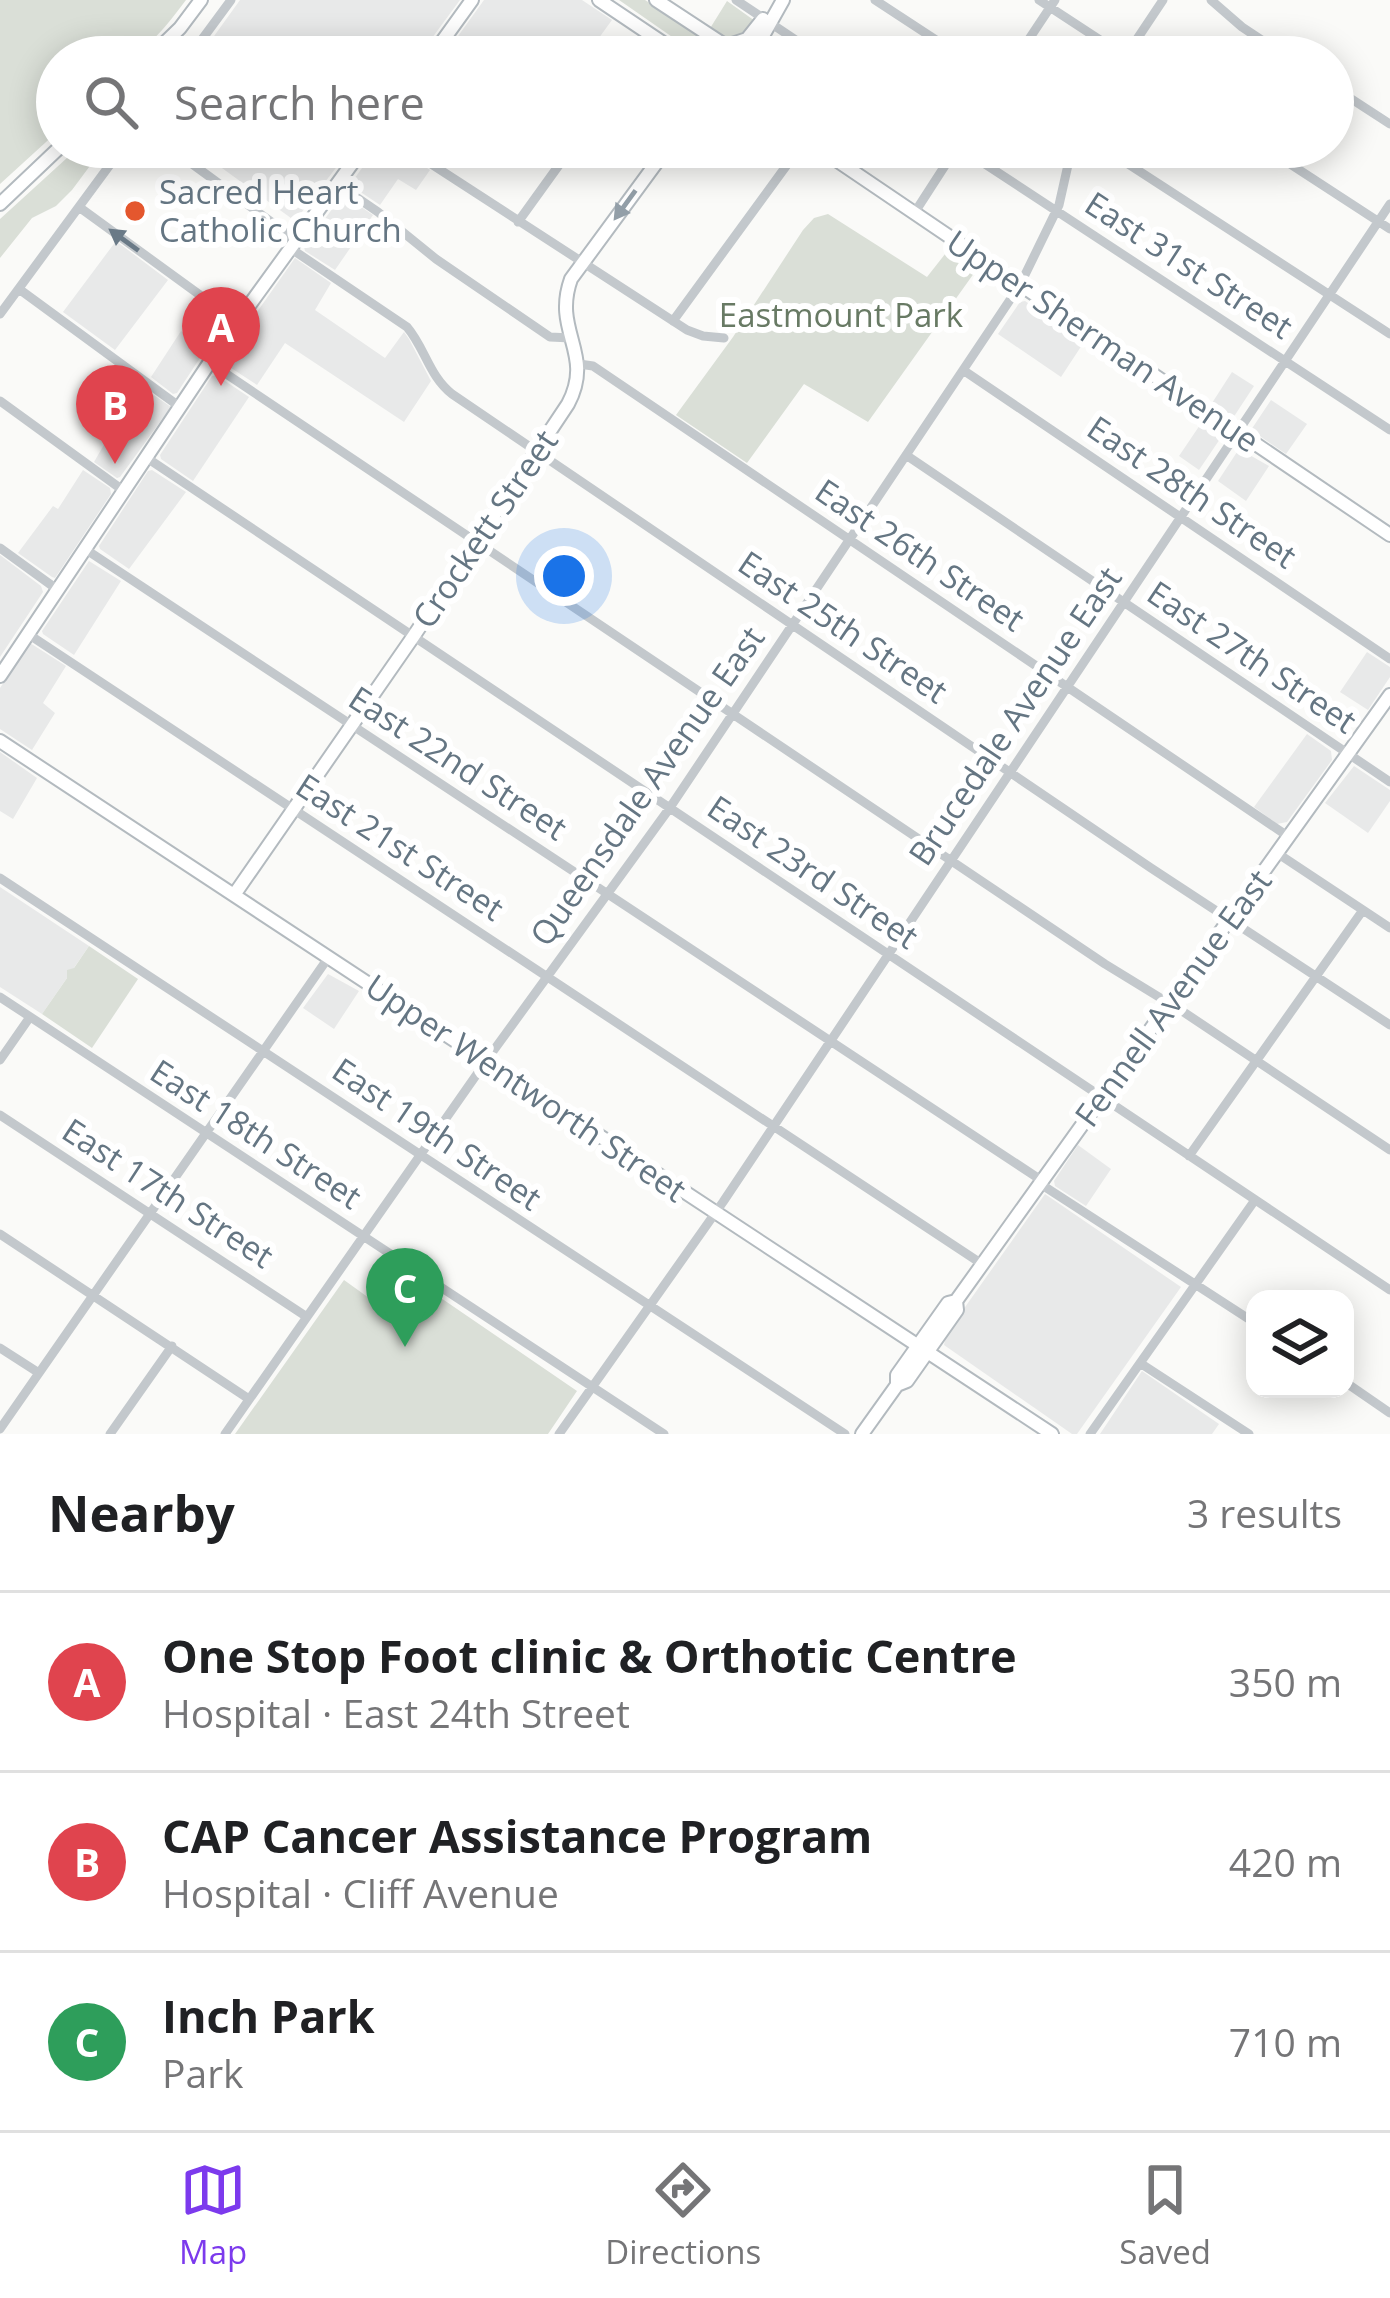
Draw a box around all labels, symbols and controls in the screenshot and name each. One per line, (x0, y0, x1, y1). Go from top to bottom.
search box (36, 36, 1354, 168)
icon: search (78, 69, 144, 135)
text: Search here (174, 72, 425, 133)
place label: Sacred Heart Catholic Church (159, 169, 402, 252)
street label: East 31st Street (1077, 181, 1302, 348)
one-way arrow (614, 189, 638, 221)
marker: Sacred Heart Catholic Church (122, 198, 148, 224)
street label: Upper Sherman Avenue (938, 219, 1268, 462)
one-way arrow (108, 229, 140, 253)
pin: A (182, 287, 260, 386)
park label: Eastmount Park (719, 292, 964, 337)
pin: B (76, 365, 154, 464)
street label: East 28th Street (1079, 405, 1306, 578)
street label: Crockett Street (402, 421, 568, 637)
street label: East 26th Street (807, 468, 1034, 641)
street label: East 25th Street (730, 540, 957, 713)
your location (534, 546, 594, 606)
street label: Brucedale Avenue East (898, 558, 1131, 874)
street label: East 27th Street (1139, 570, 1366, 743)
street label: Queensdale Avenue East (519, 617, 774, 954)
street label: East 22nd Street (340, 675, 576, 850)
street label: East 21st Street (288, 763, 513, 930)
street label: East 23rd Street (699, 784, 927, 959)
street label: Fennell Avenue East (1064, 860, 1281, 1135)
street label: Upper Wentworth Street (357, 963, 695, 1212)
street label: East 19th Street (324, 1047, 551, 1220)
street label: East 18th Street (142, 1048, 371, 1219)
street label: East 17th Street (54, 1107, 283, 1278)
pin: C (366, 1248, 444, 1347)
map controls (1246, 1290, 1354, 1398)
button: layers (1246, 1290, 1354, 1398)
text: Nearby (48, 1477, 235, 1547)
text: 3 results (1187, 1486, 1342, 1539)
text: One Stop Foot clinic & Orthotic Centre (162, 1625, 1017, 1686)
text: A (74, 1655, 100, 1708)
text: 350 m (1229, 1655, 1342, 1708)
text: Hospital · East 24th Street (162, 1686, 630, 1739)
text: CAP Cancer Assistance Program (162, 1805, 872, 1866)
text: B (74, 1835, 100, 1888)
text: 420 m (1229, 1835, 1342, 1888)
text: Hospital · Cliff Avenue (162, 1866, 559, 1919)
text: Inch Park (162, 1985, 375, 2046)
text: C (75, 2015, 99, 2068)
text: 710 m (1229, 2015, 1342, 2068)
text: Park (162, 2046, 244, 2099)
tab: Map (179, 2157, 247, 2274)
tab: Directions (605, 2157, 761, 2274)
tab: Saved (1119, 2157, 1211, 2274)

